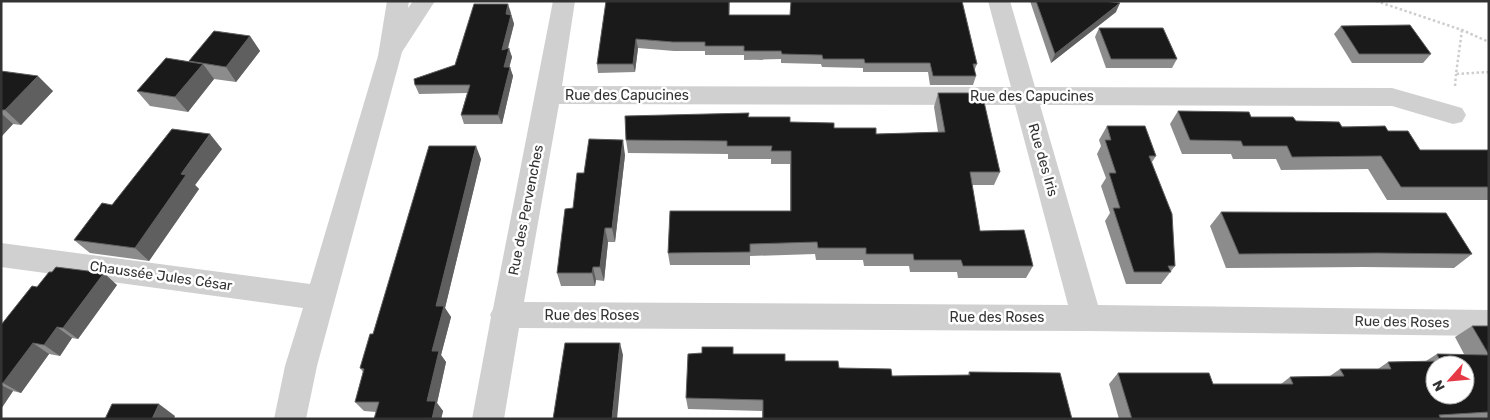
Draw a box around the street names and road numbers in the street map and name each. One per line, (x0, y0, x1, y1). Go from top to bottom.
street label: Rue des Capucines (565, 87, 689, 104)
street label: Rue des Capucines (970, 88, 1094, 105)
street label: Rue des Iris (1024, 121, 1062, 199)
street label: Rue des Pervenches (505, 143, 547, 277)
street label: Chaussée Jules César (89, 258, 234, 295)
street label: Rue des Roses (545, 307, 639, 324)
street label: Rue des Roses (950, 309, 1044, 326)
street label: Rue des Roses (1354, 313, 1450, 331)

